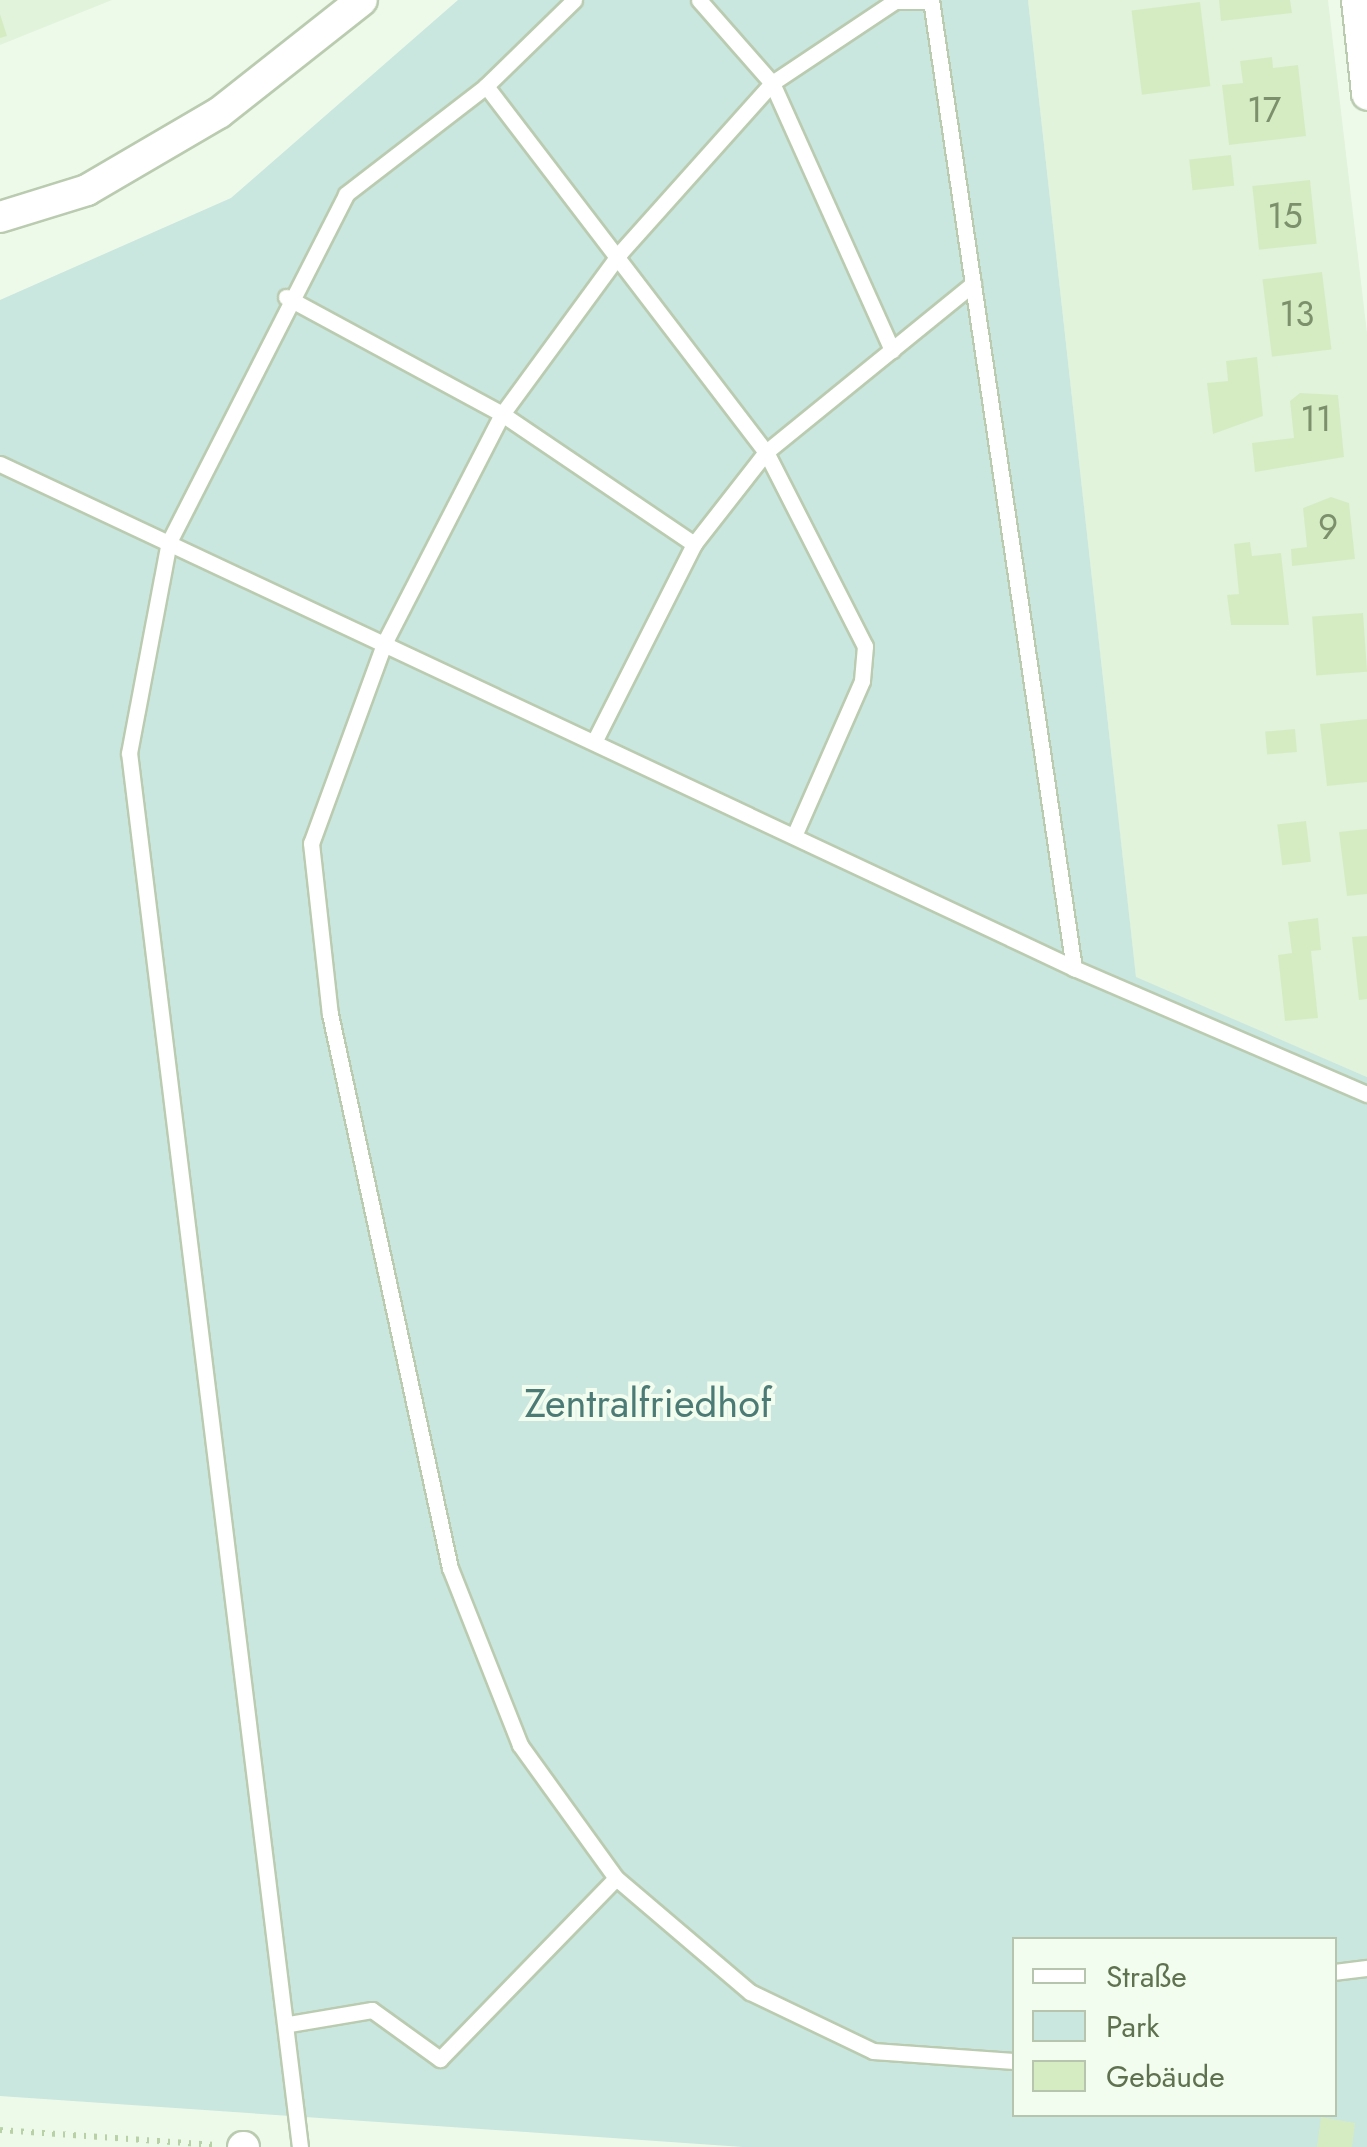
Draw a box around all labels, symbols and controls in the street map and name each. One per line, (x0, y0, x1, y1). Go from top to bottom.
house number: 17 (1247, 89, 1281, 131)
house number: 15 (1267, 195, 1303, 237)
house number: 13 (1280, 293, 1314, 335)
house number: 11 (1300, 398, 1332, 440)
house number: 9 (1318, 506, 1338, 548)
park label: Zentralfriedhof (524, 1379, 772, 1427)
legend (1012, 1937, 1337, 2117)
text: Straße (1106, 1955, 1187, 1998)
text: Park (1106, 2005, 1159, 2048)
text: Gebäude (1106, 2055, 1225, 2098)

